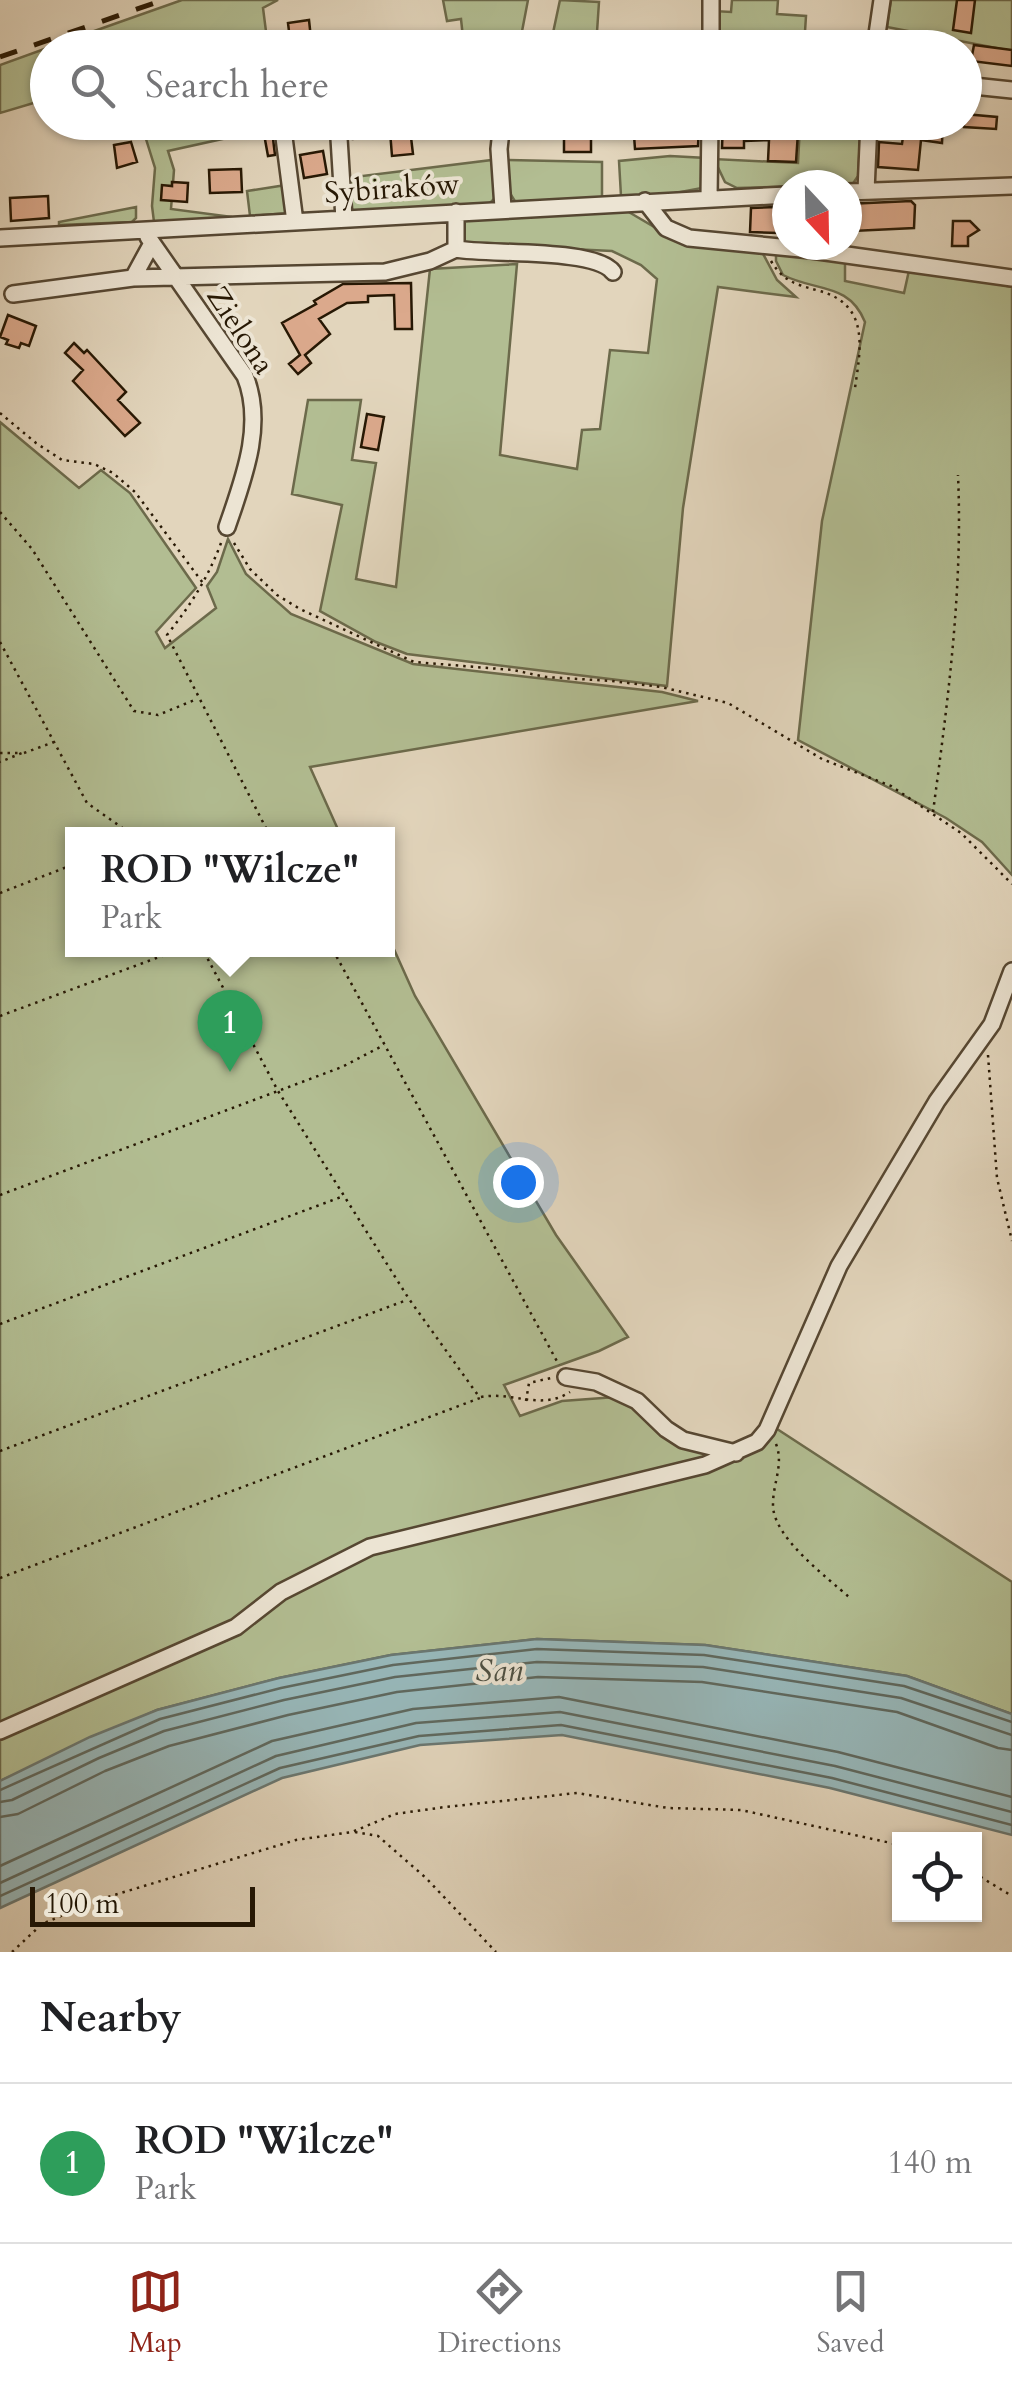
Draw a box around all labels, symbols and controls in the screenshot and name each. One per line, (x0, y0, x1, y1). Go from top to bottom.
search box (30, 30, 982, 140)
icon: search (65, 58, 120, 113)
text: Search here (145, 59, 329, 111)
street label: Sybiraków (323, 163, 461, 214)
north arrow (772, 170, 862, 260)
street label: Zielona (197, 278, 284, 382)
popup (65, 827, 395, 957)
text: ROD "Wilcze" (101, 844, 359, 896)
text: Park (101, 896, 162, 940)
pin: 1 (198, 990, 262, 1072)
your location (493, 1157, 544, 1208)
water label: San (475, 1649, 524, 1693)
map controls (892, 1832, 982, 1922)
button: locate (892, 1832, 982, 1922)
scale bar (30, 1882, 255, 1926)
text: 100 m (45, 1885, 119, 1923)
text: Nearby (40, 1989, 182, 2046)
text: ROD "Wilcze" (135, 2115, 394, 2167)
text: 1 (64, 2141, 81, 2185)
text: 140 m (887, 2141, 972, 2185)
text: Park (135, 2167, 197, 2211)
tab: Map (128, 2264, 183, 2362)
tab: Directions (438, 2264, 561, 2362)
tab: Saved (816, 2264, 884, 2362)

